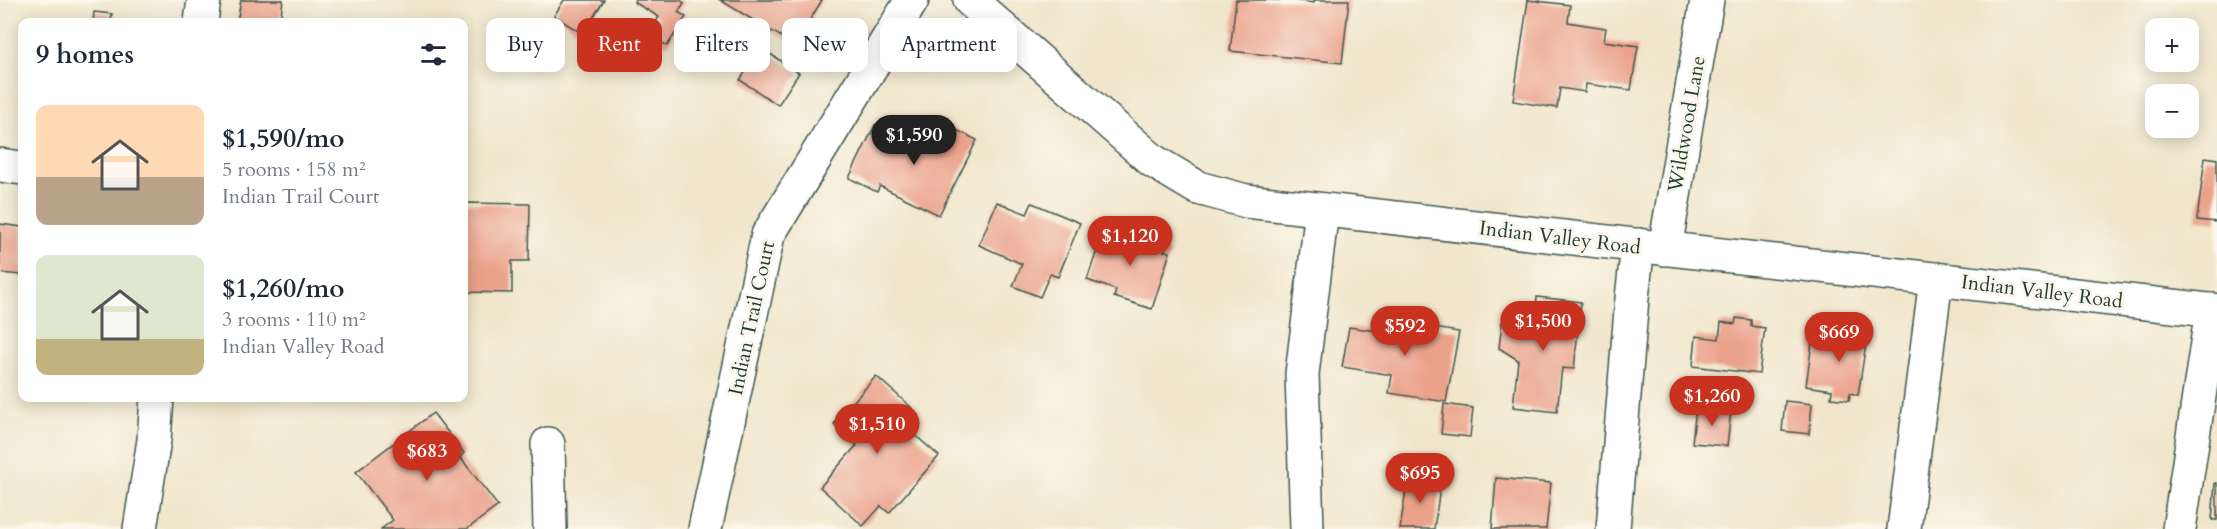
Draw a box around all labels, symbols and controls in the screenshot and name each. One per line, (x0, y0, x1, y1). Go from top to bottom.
chip: Buy (486, 18, 565, 72)
chip: Rent (577, 18, 662, 72)
chip: Filters (674, 18, 770, 72)
chip: New (782, 18, 868, 72)
chip: Apartment (880, 18, 1017, 72)
map controls (2145, 18, 2199, 138)
button: + (2145, 18, 2199, 72)
text: 9 homes (36, 37, 134, 72)
icon: filters (417, 38, 450, 71)
street label: Wildwood Lane (1661, 54, 1712, 196)
button: − (2145, 84, 2199, 138)
pin: $1,590 (865, 115, 963, 166)
text: $1,590/mo (222, 121, 345, 156)
text: $1,590 (885, 121, 943, 148)
icon: home (84, 129, 156, 201)
text: 5 rooms · 158 m² (222, 156, 366, 183)
text: Indian Trail Court (222, 183, 379, 210)
street label: Indian Valley Road (1478, 214, 1642, 261)
pin: $1,120 (1081, 216, 1179, 267)
text: $1,120 (1101, 222, 1159, 249)
street label: Indian Trail Court (722, 238, 781, 398)
street label: Indian Valley Road (1960, 268, 2124, 315)
text: $1,260/mo (222, 271, 345, 306)
icon: home (84, 279, 156, 351)
pin: $1,500 (1494, 301, 1592, 352)
text: 3 rooms · 110 m² (222, 306, 366, 333)
pin: $592 (1369, 306, 1441, 357)
text: $1,500 (1514, 307, 1572, 334)
text: $592 (1385, 312, 1425, 339)
pin: $669 (1803, 312, 1875, 363)
text: $669 (1819, 318, 1859, 345)
text: Indian Valley Road (222, 333, 384, 360)
pin: $1,260 (1663, 376, 1761, 427)
text: $1,260 (1683, 382, 1741, 409)
pin: $1,510 (828, 404, 926, 455)
text: $1,510 (848, 410, 906, 437)
pin: $683 (391, 431, 463, 482)
text: $683 (407, 437, 447, 464)
pin: $695 (1384, 453, 1456, 504)
text: $695 (1400, 459, 1440, 486)

